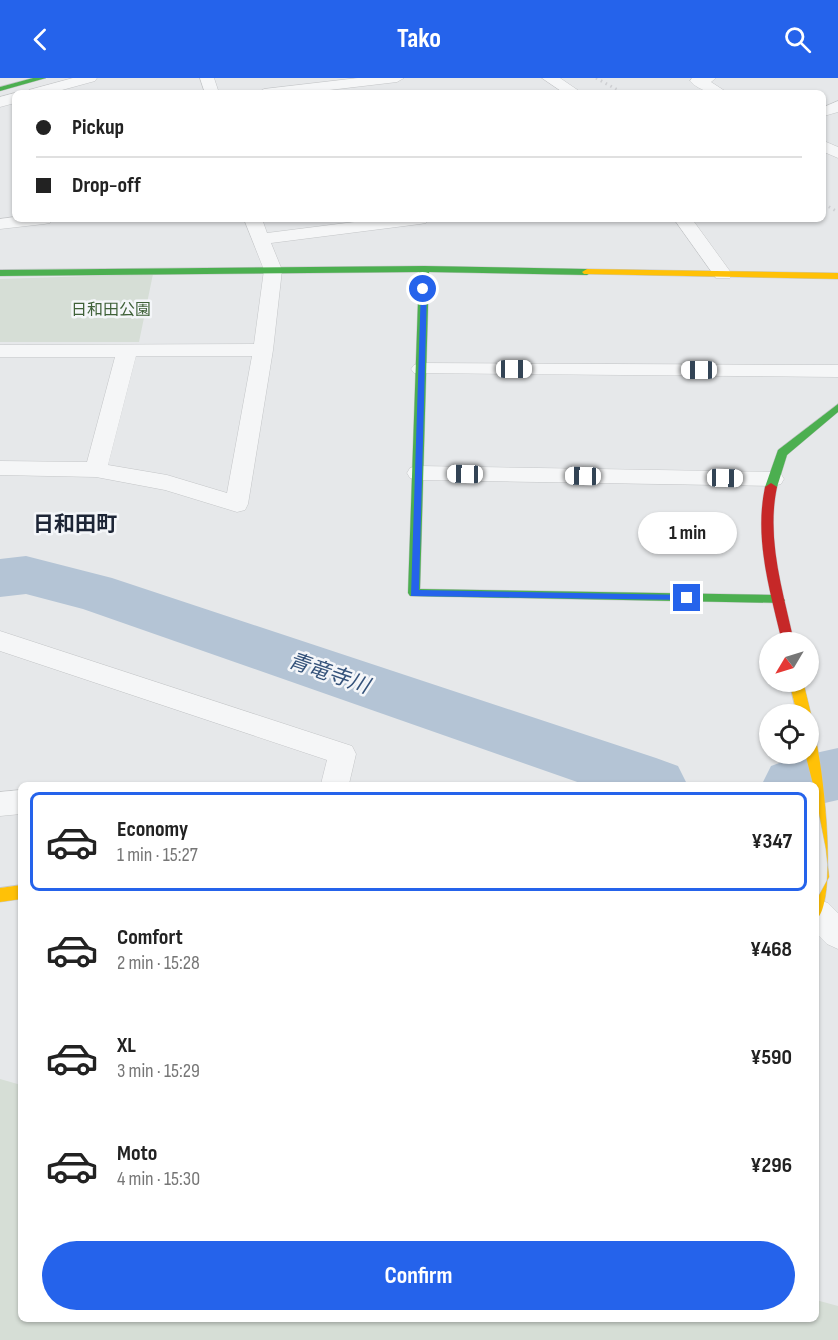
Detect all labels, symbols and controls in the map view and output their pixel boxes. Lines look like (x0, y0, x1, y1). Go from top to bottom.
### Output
icon: back (24, 23, 57, 56)
text: Tako (397, 23, 441, 55)
icon: search (781, 23, 814, 56)
text: Pickup (72, 114, 124, 141)
text: Drop-off (72, 172, 141, 199)
route start (409, 275, 436, 302)
park label: 日和田公園 (71, 301, 151, 320)
car (496, 360, 532, 378)
car (681, 361, 717, 379)
car (447, 465, 483, 483)
car (565, 467, 601, 485)
car (707, 469, 743, 487)
callout: 1 min (638, 511, 736, 553)
district label: 日和田町 (33, 512, 117, 537)
text: 1 min (669, 521, 706, 545)
route end (673, 584, 700, 611)
north arrow (759, 632, 819, 692)
map controls (759, 632, 819, 764)
water label: 青竜寺川 (285, 648, 375, 700)
button: locate (759, 704, 819, 764)
icon: car (45, 815, 99, 869)
text: Economy (117, 816, 188, 843)
text: ¥347 (751, 828, 792, 855)
text: 1 min · 15:27 (117, 843, 198, 867)
icon: car (45, 923, 99, 977)
text: Comfort (117, 924, 183, 951)
text: ¥468 (750, 936, 792, 963)
text: 2 min · 15:28 (117, 951, 200, 975)
icon: car (45, 1031, 99, 1085)
text: XL (117, 1032, 136, 1059)
text: ¥590 (750, 1044, 792, 1071)
text: 3 min · 15:29 (117, 1059, 200, 1083)
icon: car (45, 1139, 99, 1193)
text: Moto (117, 1140, 157, 1167)
text: ¥296 (750, 1152, 792, 1179)
text: 4 min · 15:30 (117, 1167, 200, 1191)
button: Confirm (42, 1241, 795, 1310)

